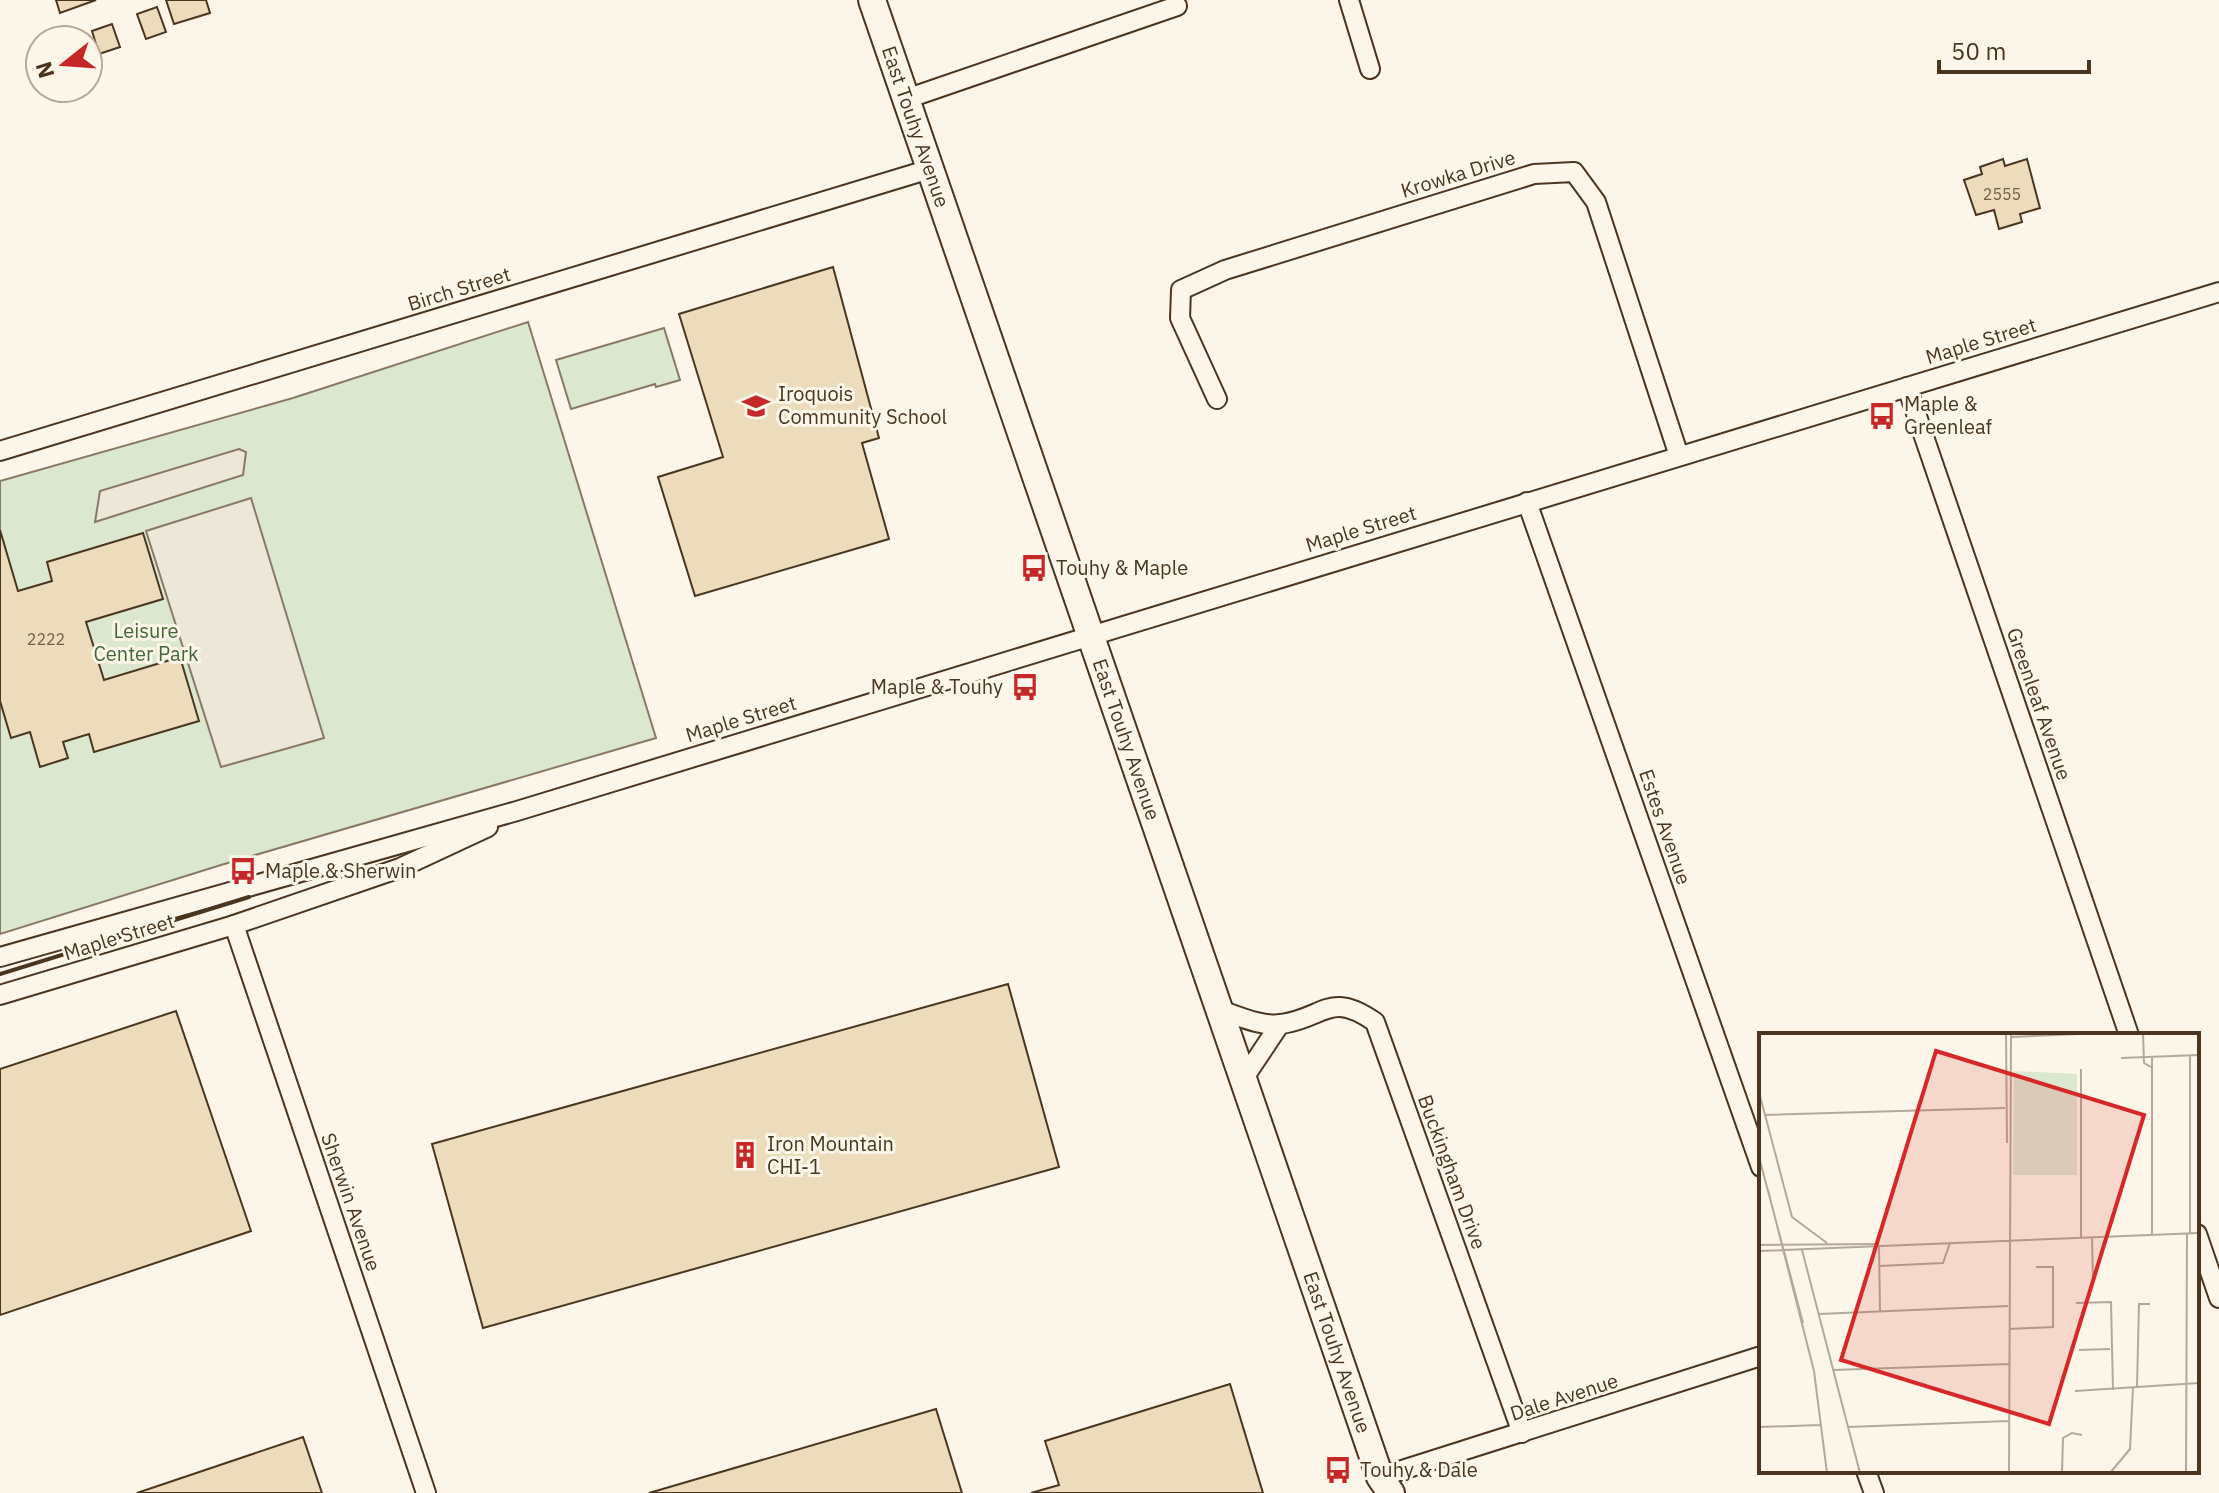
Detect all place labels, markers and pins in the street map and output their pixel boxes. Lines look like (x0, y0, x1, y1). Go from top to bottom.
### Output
place label: Iroquois Community School (778, 380, 947, 430)
place label: Maple & Greenleaf (1904, 390, 1993, 440)
school or university icon: Iroquois Community School (741, 391, 771, 421)
bus stop icon: Maple & Greenleaf (1867, 401, 1897, 431)
bus stop icon: Touhy & Maple (1019, 553, 1049, 583)
place label: Touhy & Maple (1056, 554, 1188, 581)
bus stop icon: Maple & Touhy (1010, 672, 1040, 702)
place label: Maple & Touhy (871, 673, 1003, 700)
bus stop icon: Maple & Sherwin (228, 856, 258, 886)
place label: Maple & Sherwin (265, 857, 416, 884)
place label: Iron Mountain CHI-1 (767, 1130, 894, 1180)
building icon: Iron Mountain CHI-1 (730, 1140, 760, 1170)
bus stop icon: Touhy & Dale (1323, 1455, 1353, 1485)
place label: Touhy & Dale (1360, 1456, 1478, 1483)

